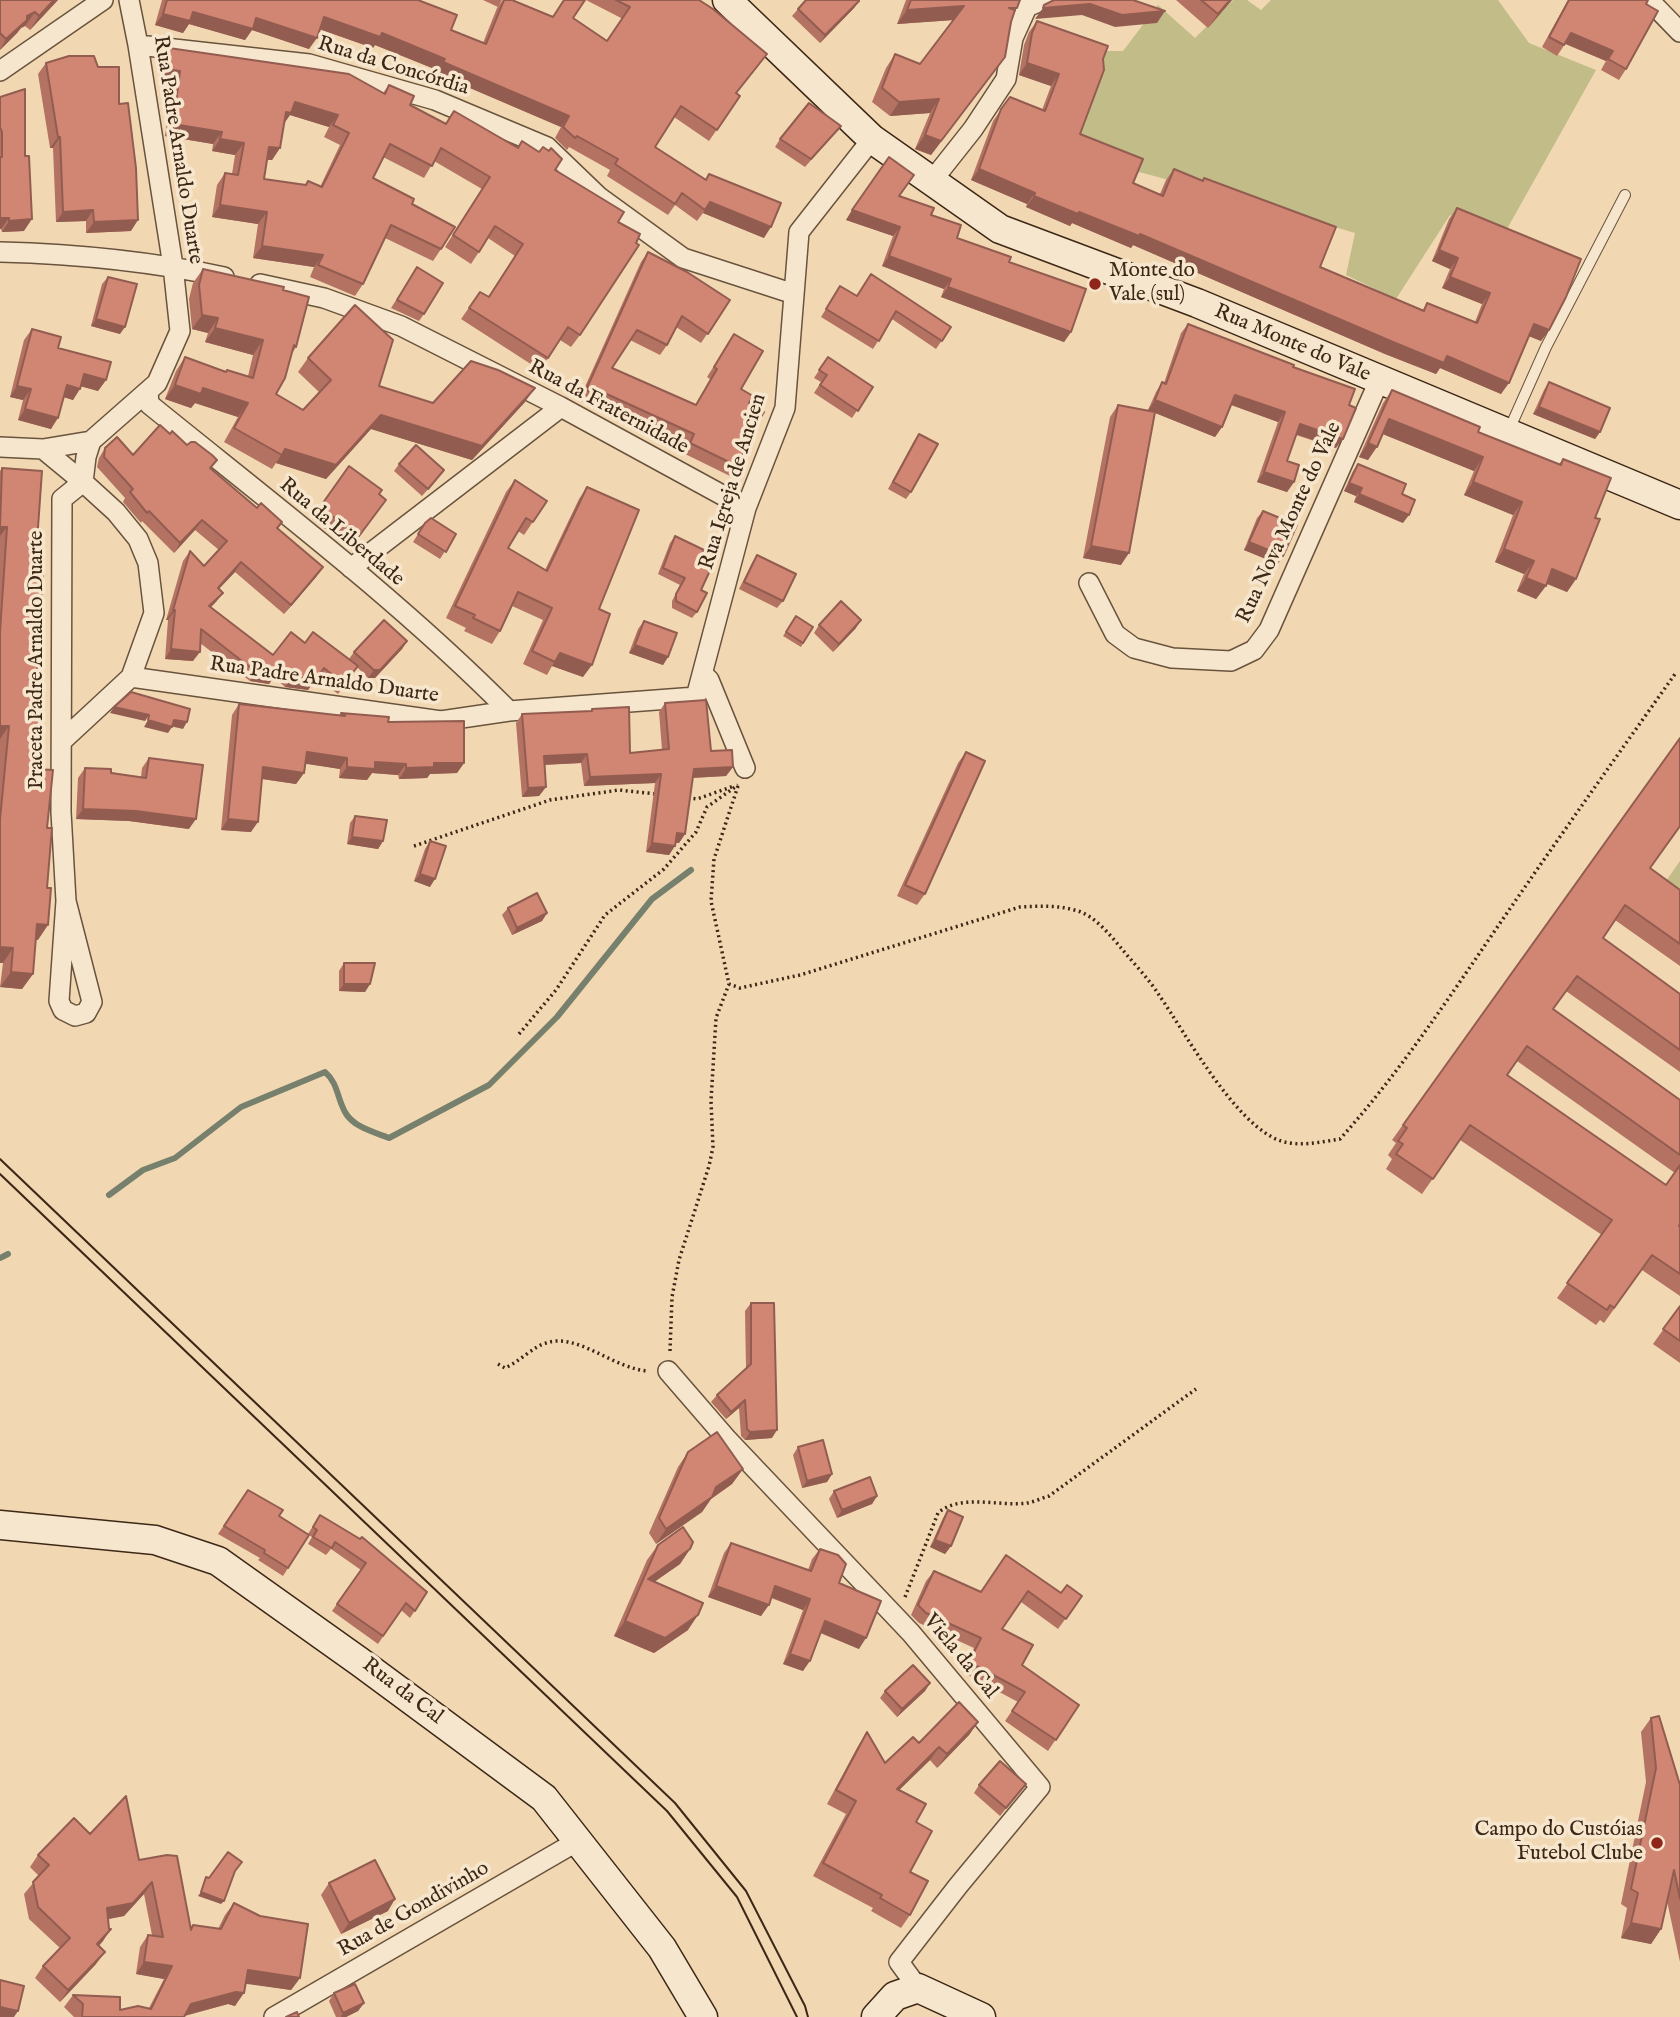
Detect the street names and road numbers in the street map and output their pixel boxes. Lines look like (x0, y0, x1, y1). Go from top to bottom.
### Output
street label: Rua da Concórdia (314, 32, 472, 102)
street label: Rua Padre Arnaldo Duarte (146, 34, 208, 266)
street label: Rua Monte do Vale (1210, 300, 1374, 388)
street label: Rua da Fraternidade (524, 355, 692, 461)
street label: Rua Igreja de Ancien (695, 391, 773, 573)
street label: Rua Nova Monte do Vale (1232, 418, 1348, 628)
street label: Rua da Liberdade (273, 473, 409, 593)
street label: Praceta Padre Arnaldo Duarte (25, 531, 51, 789)
street label: Rua Padre Arnaldo Duarte (208, 652, 440, 710)
street label: Viela da Cal (917, 1609, 1003, 1705)
street label: Rua da Cal (356, 1653, 448, 1731)
street label: Rua de Gondivinho (334, 1857, 494, 1963)

